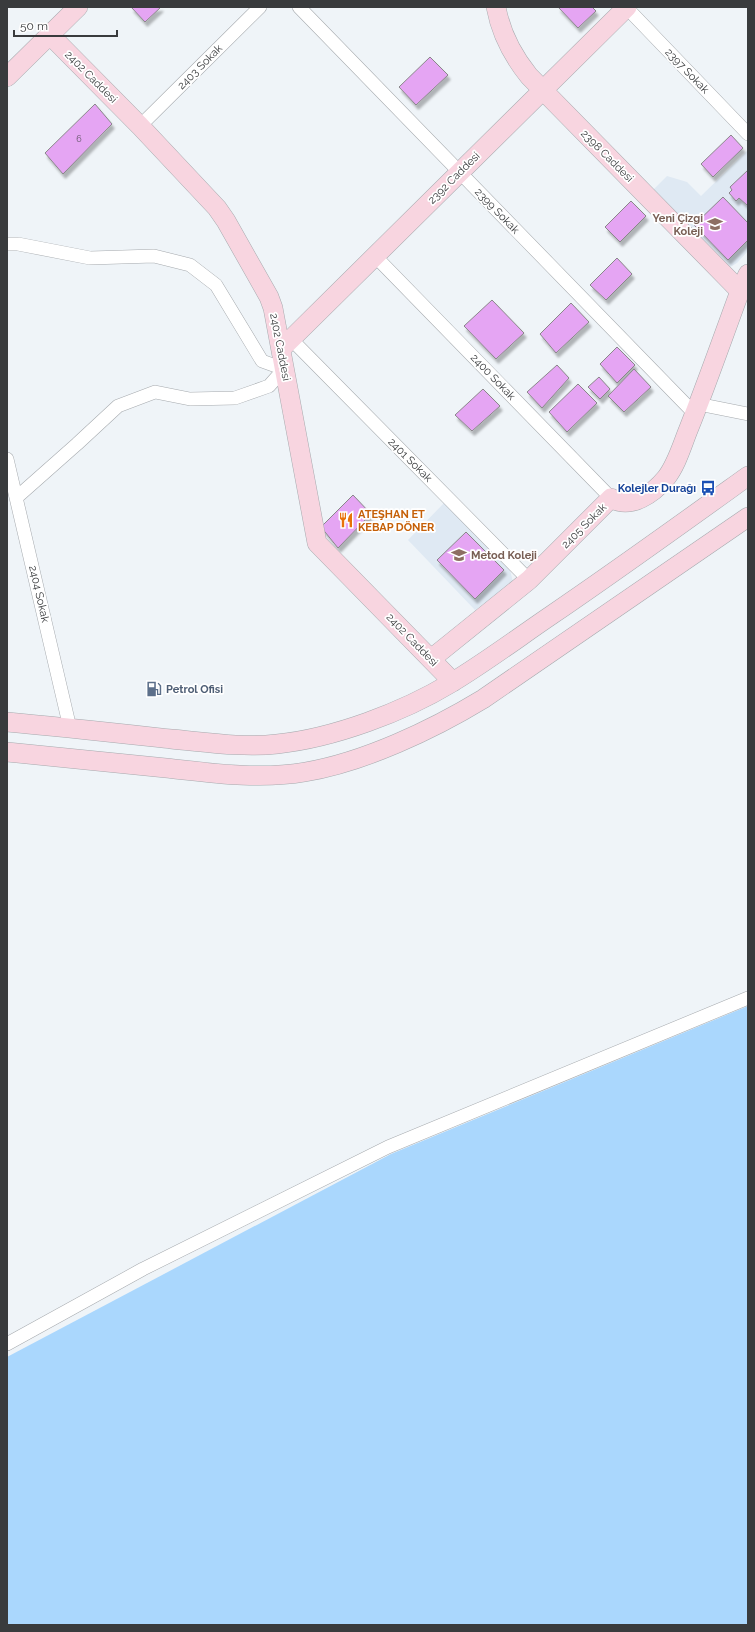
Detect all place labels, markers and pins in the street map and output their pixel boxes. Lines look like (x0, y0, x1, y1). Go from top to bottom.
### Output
place label: Yeni Çizgi Koleji (653, 212, 703, 238)
school or university icon: Yeni Çizgi Koleji (706, 215, 724, 233)
bus stop icon: Kolejler Durağı (699, 479, 717, 497)
place label: Kolejler Durağı (618, 482, 696, 495)
place label: ATEŞHAN ET KEBAP DÖNER (358, 508, 435, 534)
restaurant icon: ATEŞHAN ET KEBAP DÖNER (337, 511, 355, 529)
school or university icon: Metod Koleji (450, 546, 468, 564)
place label: Metod Koleji (471, 549, 537, 562)
fuel station icon: Petrol Ofisi (145, 680, 163, 698)
place label: Petrol Ofisi (166, 683, 223, 696)

